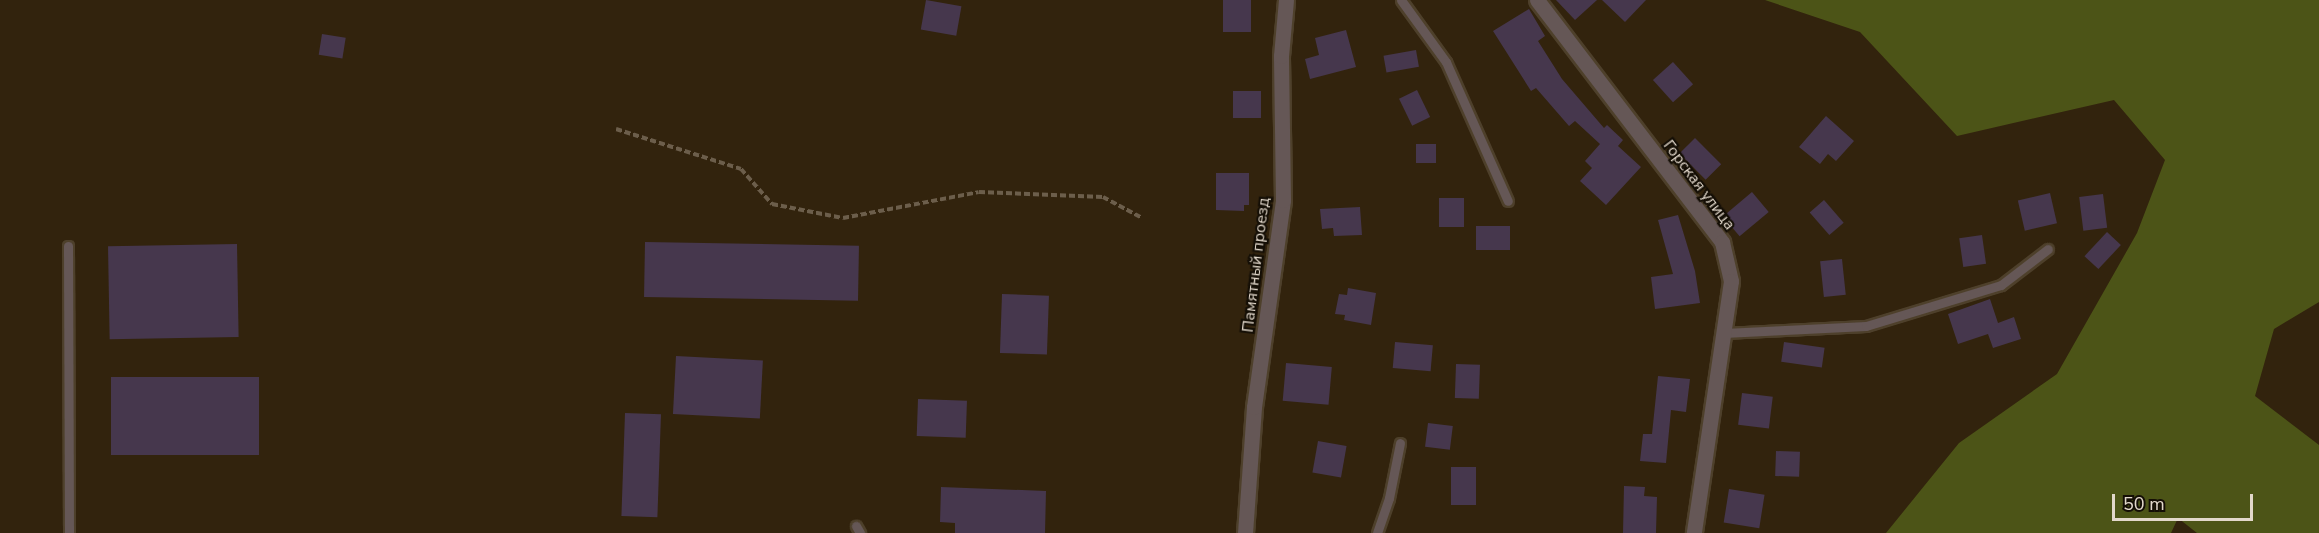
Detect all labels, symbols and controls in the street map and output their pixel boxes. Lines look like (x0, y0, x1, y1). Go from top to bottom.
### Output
street label: Горская улица (1659, 136, 1739, 234)
street label: Памятный проезд (1238, 197, 1274, 333)
scale bar (2115, 482, 2256, 520)
text: 50 m (2123, 492, 2165, 516)

